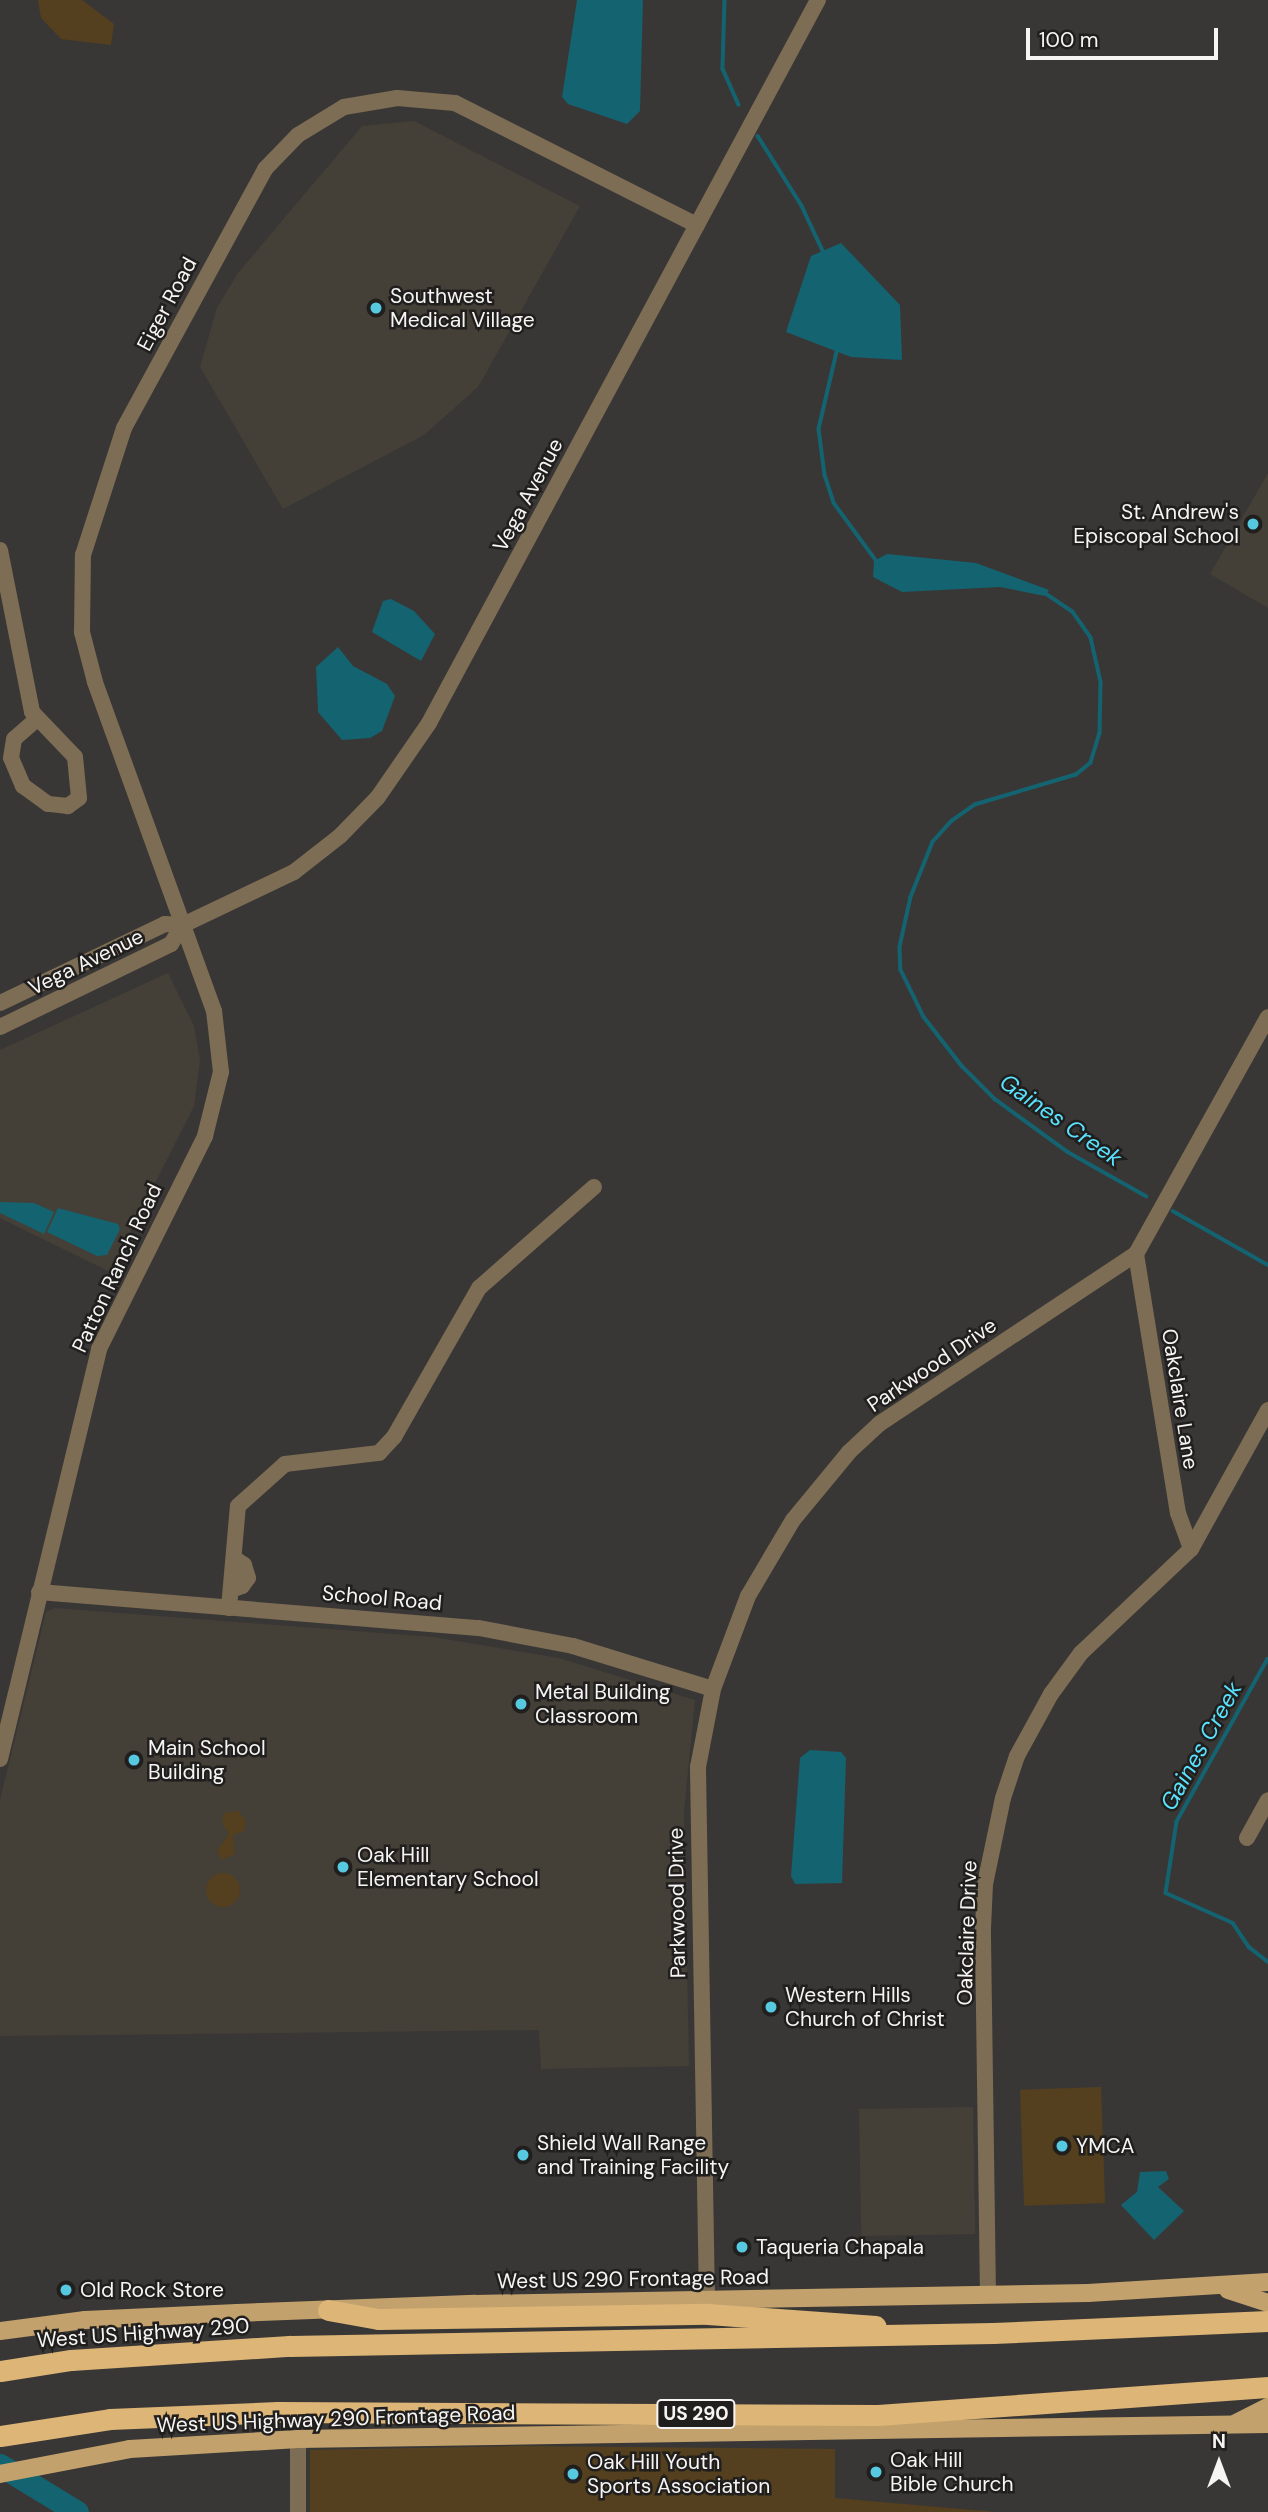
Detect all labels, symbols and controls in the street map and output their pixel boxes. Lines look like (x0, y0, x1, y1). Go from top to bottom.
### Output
scale bar (1030, 14, 1222, 58)
text: 100 m (1039, 26, 1099, 54)
street label: Eiger Road (132, 253, 202, 355)
place label: Southwest Medical Village (390, 283, 535, 333)
marker: Southwest Medical Village (368, 300, 384, 316)
street label: Vega Avenue (488, 434, 568, 556)
place label: St. Andrew's Episcopal School (1073, 499, 1239, 549)
marker: St. Andrew's Episcopal School (1245, 516, 1261, 532)
street label: Vega Avenue (24, 923, 148, 1001)
water label: Gaines Creek (995, 1068, 1127, 1172)
street label: Patton Ranch Road (67, 1180, 167, 1356)
street label: Parkwood Drive (863, 1312, 1001, 1418)
street label: Oakclaire Lane (1156, 1327, 1204, 1471)
street label: School Road (321, 1580, 443, 1616)
water label: Gaines Creek (1154, 1677, 1248, 1815)
place label: Metal Building Classroom (535, 1679, 671, 1729)
marker: Metal Building Classroom (513, 1696, 529, 1712)
place label: Main School Building (148, 1735, 266, 1785)
marker: Main School Building (126, 1752, 142, 1768)
street label: Parkwood Drive (663, 1828, 691, 1978)
place label: Oak Hill Elementary School (357, 1842, 539, 1892)
marker: Oak Hill Elementary School (335, 1859, 351, 1875)
street label: Oakclaire Drive (952, 1860, 982, 2006)
place label: Western Hills Church of Christ (785, 1982, 945, 2032)
marker: Western Hills Church of Christ (763, 1999, 779, 2015)
place label: Shield Wall Range and Training Facility (537, 2130, 729, 2180)
place label: YMCA (1076, 2133, 1134, 2159)
marker: YMCA (1054, 2138, 1070, 2154)
marker: Shield Wall Range and Training Facility (515, 2147, 531, 2163)
place label: Taqueria Chapala (756, 2234, 924, 2260)
marker: Taqueria Chapala (734, 2239, 750, 2255)
street label: West US 290 Frontage Road (497, 2264, 769, 2294)
place label: Old Rock Store (80, 2277, 224, 2303)
marker: Old Rock Store (58, 2282, 74, 2298)
street label: West US Highway 290 (36, 2313, 250, 2353)
road number: US 290 (656, 2398, 736, 2430)
street label: West US Highway 290 Frontage Road (156, 2400, 516, 2438)
north arrow (1184, 2428, 1254, 2498)
text: N (1212, 2429, 1226, 2454)
place label: Oak Hill Bible Church (890, 2447, 1014, 2497)
place label: Oak Hill Youth Sports Association (587, 2449, 770, 2499)
marker: Oak Hill Bible Church (868, 2464, 884, 2480)
marker: Oak Hill Youth Sports Association (565, 2466, 581, 2482)

